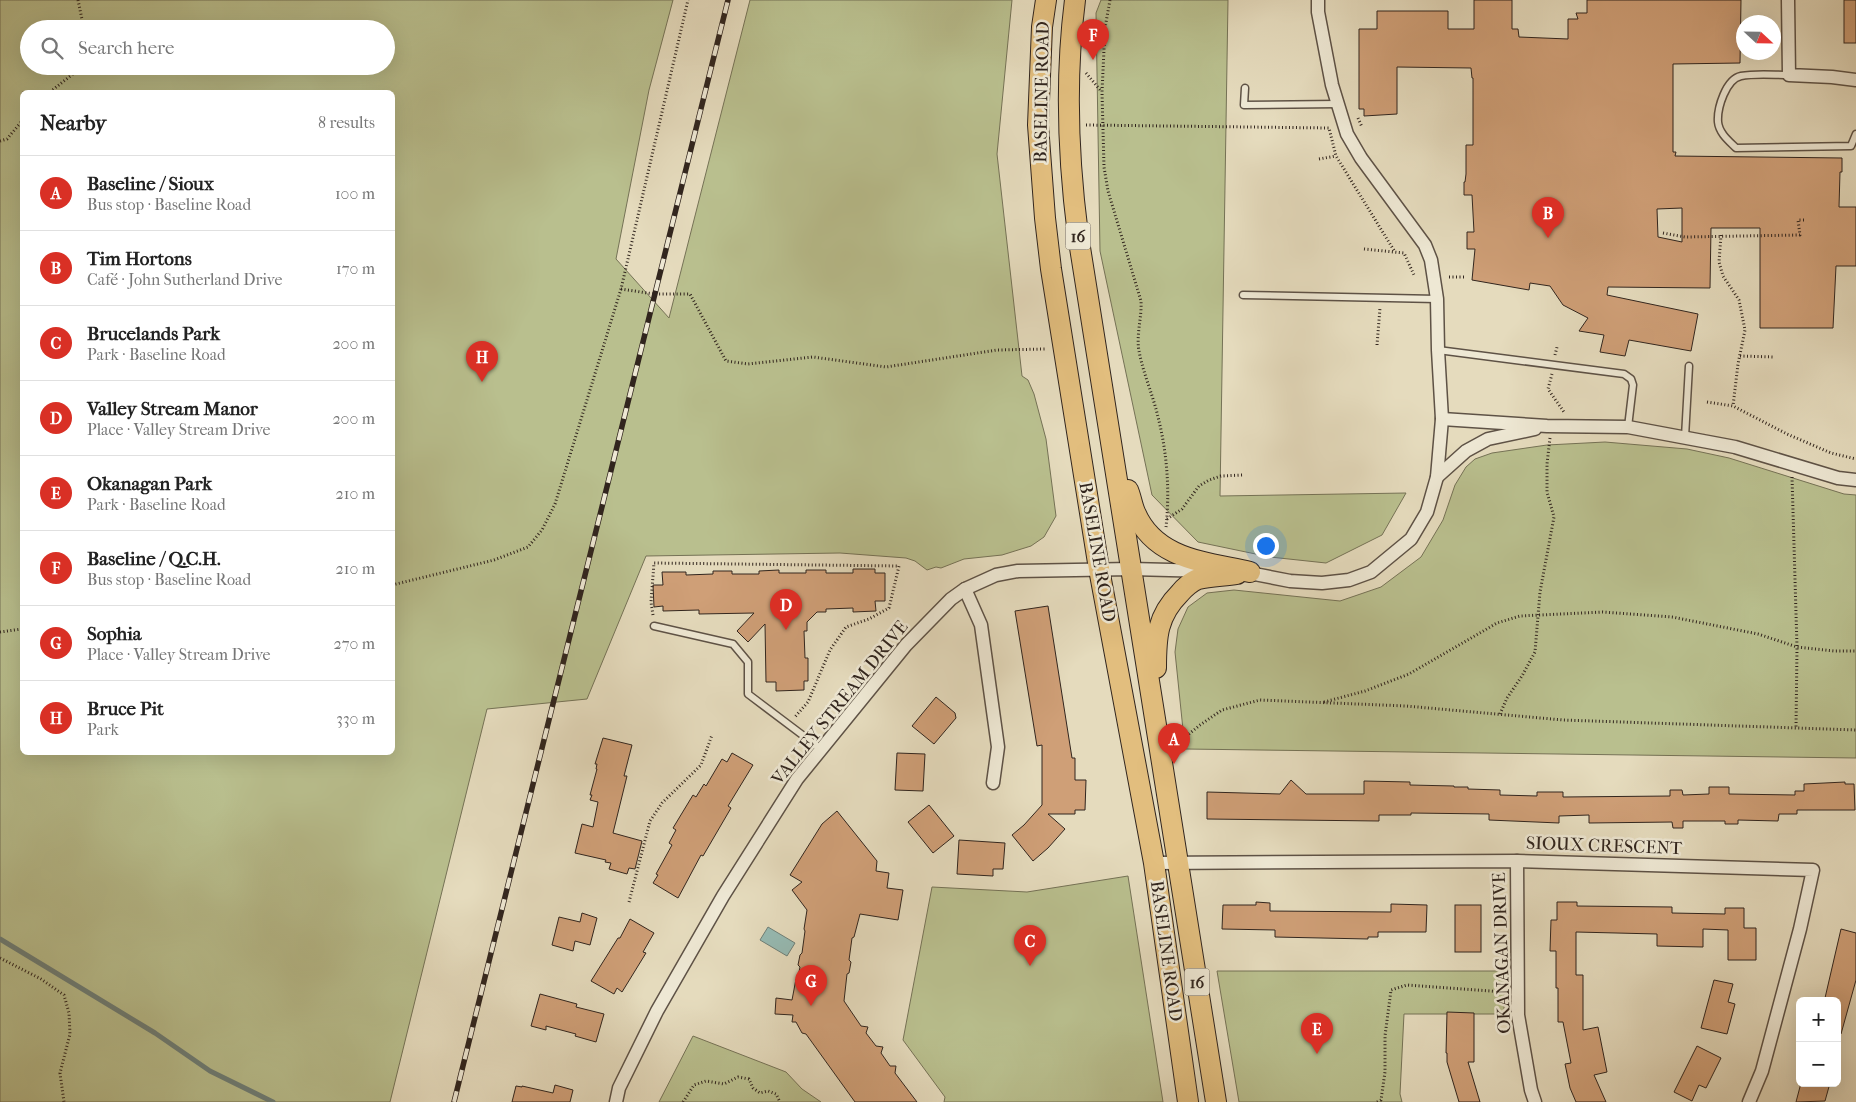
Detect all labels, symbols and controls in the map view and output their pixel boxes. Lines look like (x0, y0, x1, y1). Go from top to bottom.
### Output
north arrow (1736, 15, 1781, 60)
pin: F (1077, 19, 1109, 60)
search box (20, 20, 395, 75)
street label: BASELINE ROAD (1030, 21, 1054, 163)
icon: search (38, 34, 66, 62)
text: Search here (78, 37, 174, 59)
text: Nearby (40, 111, 106, 135)
text: 8 results (318, 113, 375, 132)
text: Baseline / Sioux (87, 173, 214, 195)
text: A (51, 184, 61, 203)
text: 100 m (335, 184, 375, 203)
text: Bus stop · Baseline Road (87, 195, 251, 214)
pin: B (1532, 197, 1564, 238)
road number: 16 (1066, 222, 1090, 250)
text: Tim Hortons (87, 248, 192, 270)
text: B (51, 259, 61, 278)
text: 170 m (336, 259, 375, 278)
text: Café · John Sutherland Drive (87, 270, 282, 289)
text: Brucelands Park (87, 323, 220, 345)
text: C (51, 334, 61, 353)
text: 200 m (332, 334, 375, 353)
pin: H (466, 341, 498, 382)
text: Park · Baseline Road (87, 345, 226, 364)
text: Valley Stream Manor (87, 398, 258, 420)
text: D (50, 409, 62, 428)
text: 200 m (332, 409, 375, 428)
text: Place · Valley Stream Drive (87, 420, 271, 439)
text: Okanagan Park (87, 473, 212, 495)
street label: BASELINE ROAD (1074, 480, 1120, 624)
text: E (51, 484, 61, 503)
text: 210 m (336, 484, 375, 503)
text: Park · Baseline Road (87, 495, 226, 514)
your location (1253, 533, 1279, 559)
text: Baseline / Q.C.H. (87, 548, 221, 570)
text: F (52, 559, 60, 578)
text: 210 m (336, 559, 375, 578)
text: Bus stop · Baseline Road (87, 570, 251, 589)
pin: D (770, 589, 802, 630)
street label: VALLEY STREAM DRIVE (767, 617, 913, 790)
text: Sophia (87, 623, 142, 645)
text: G (50, 634, 62, 653)
text: 270 m (334, 634, 375, 653)
text: Place · Valley Stream Drive (87, 645, 271, 664)
text: Bruce Pit (87, 698, 164, 720)
text: H (50, 709, 62, 728)
text: 330 m (336, 709, 375, 728)
text: Park (87, 720, 119, 739)
pin: A (1158, 723, 1190, 764)
street label: SIOUX CRESCENT (1525, 833, 1683, 859)
street label: OKANAGAN DRIVE (1489, 872, 1515, 1034)
street label: BASELINE ROAD (1146, 879, 1186, 1023)
pin: C (1014, 925, 1046, 966)
pin: G (795, 965, 827, 1006)
road number: 16 (1184, 969, 1210, 996)
map controls (1796, 997, 1841, 1087)
button: + (1796, 997, 1841, 1042)
pin: E (1301, 1013, 1333, 1054)
button: − (1796, 1042, 1841, 1087)

